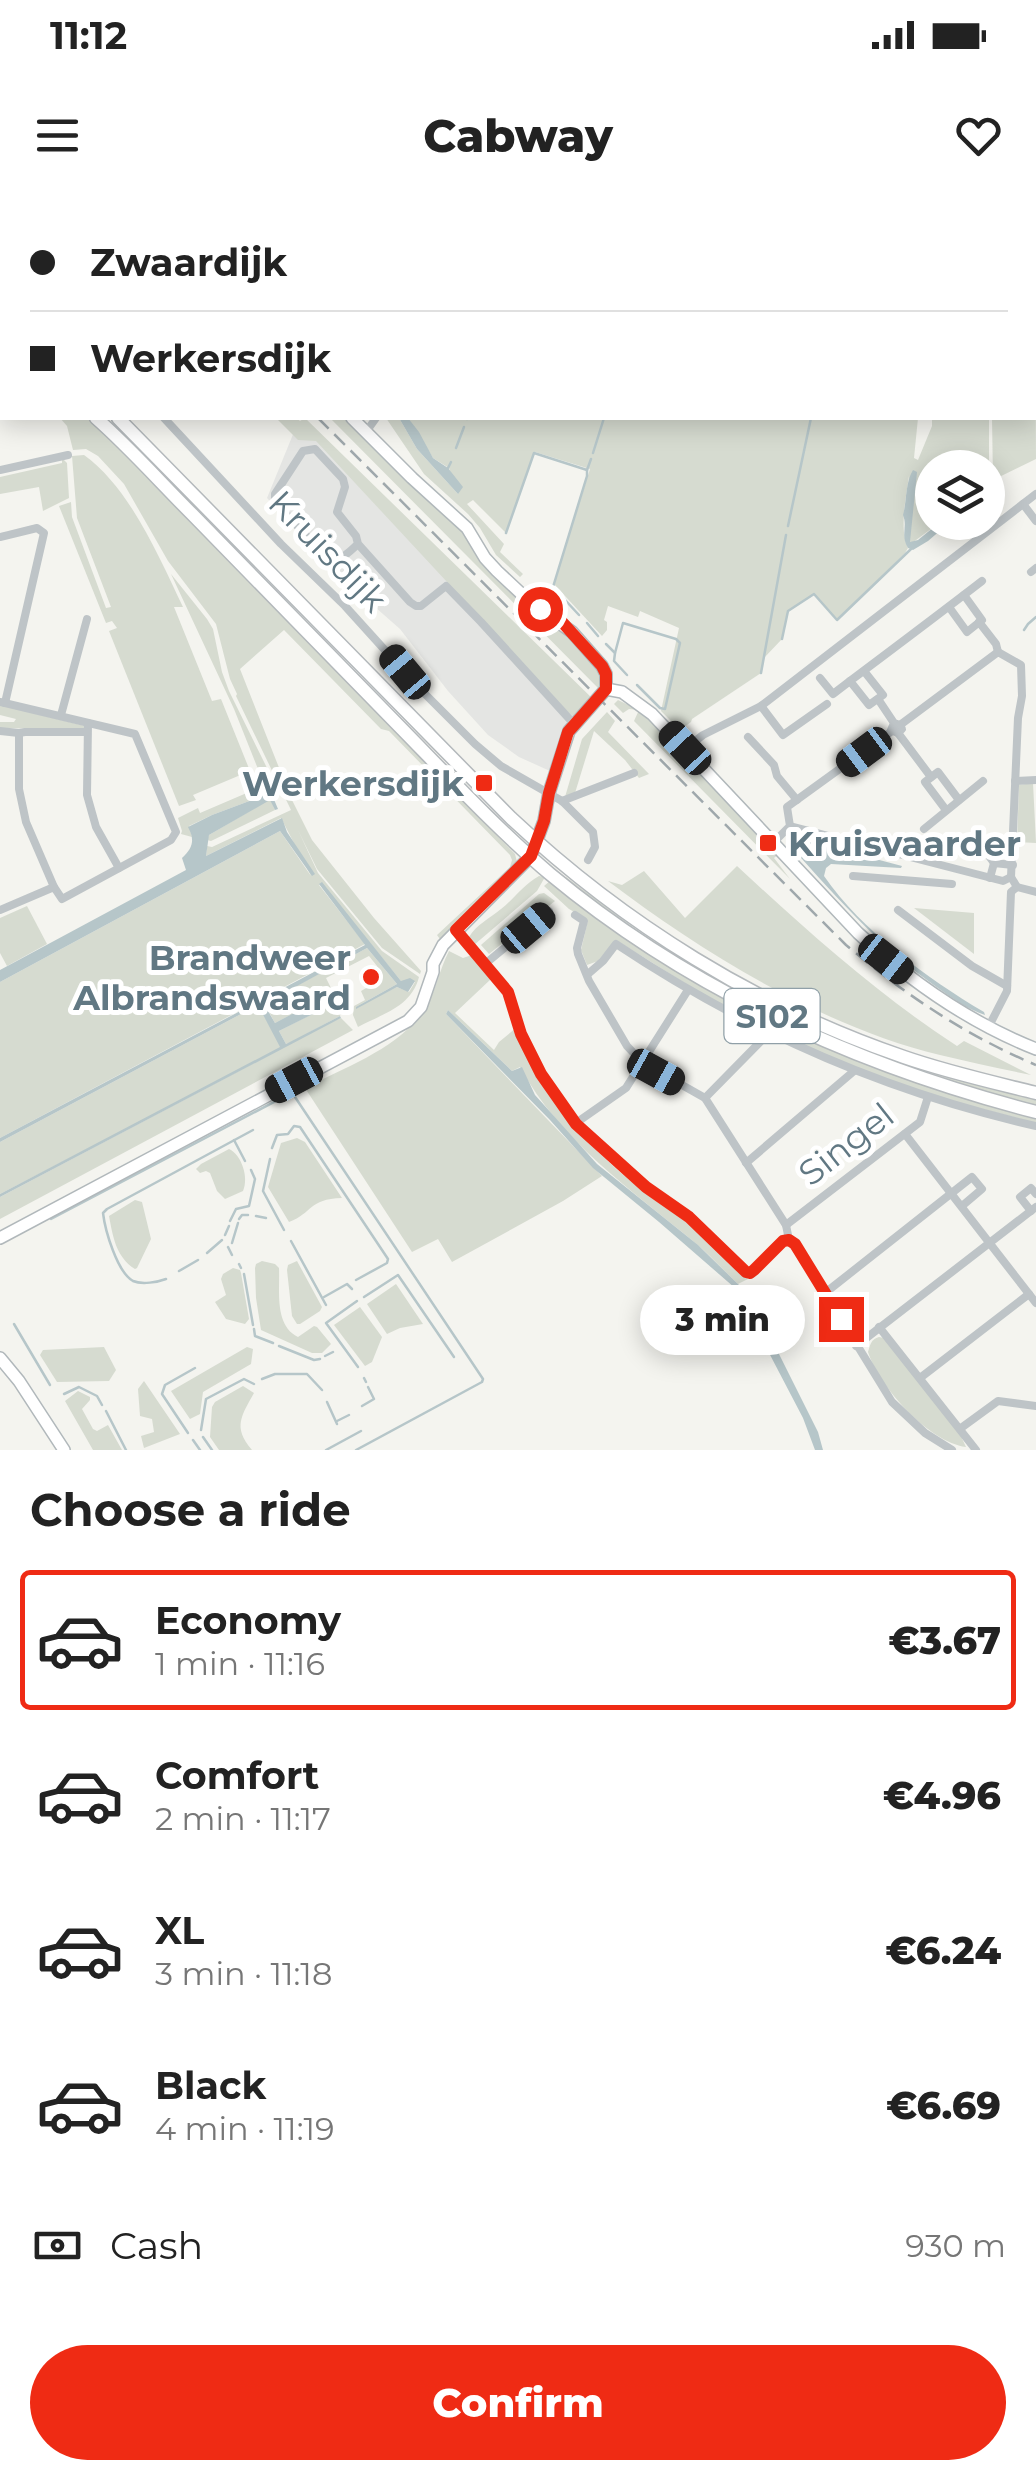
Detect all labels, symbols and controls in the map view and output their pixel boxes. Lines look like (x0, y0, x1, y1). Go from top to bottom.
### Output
text: 11:12 (50, 12, 127, 59)
icon: menu (30, 108, 85, 163)
text: Cabway (423, 108, 613, 163)
icon: heart (951, 108, 1006, 163)
text: Zwaardijk (90, 239, 287, 286)
text: Werkersdijk (90, 335, 331, 382)
map controls (915, 450, 1005, 540)
button: layers (915, 450, 1005, 540)
street label: Kruisdijk (260, 481, 396, 621)
route start (518, 587, 563, 632)
car (374, 639, 436, 705)
car (654, 716, 716, 780)
car (831, 722, 897, 782)
place label: Werkersdijk (242, 762, 465, 805)
marker: Werkersdijk (473, 772, 495, 794)
place label: Kruisvaarder (788, 822, 1021, 865)
marker: Kruisvaarder (757, 832, 779, 854)
car (495, 897, 561, 959)
car (853, 929, 919, 989)
place label: Brandweer Albrandswaard (72, 936, 351, 1019)
marker: Brandweer Albrandswaard (360, 966, 382, 988)
road number: S102 (724, 989, 820, 1043)
car (622, 1044, 690, 1100)
car (260, 1053, 328, 1107)
street label: Singel (790, 1093, 902, 1195)
callout: 3 min (641, 1284, 806, 1354)
route end (819, 1297, 864, 1342)
text: 3 min (675, 1300, 770, 1339)
text: Choose a ride (30, 1482, 351, 1537)
icon: car (35, 1595, 125, 1685)
text: Economy (155, 1597, 341, 1644)
text: €3.67 (888, 1617, 1001, 1664)
text: 1 min · 11:16 (155, 1644, 325, 1683)
icon: car (35, 1750, 125, 1840)
text: Comfort (155, 1752, 319, 1799)
text: €4.96 (883, 1772, 1001, 1819)
text: 2 min · 11:17 (155, 1799, 331, 1838)
icon: car (35, 1905, 125, 1995)
text: XL (155, 1907, 204, 1954)
text: €6.24 (885, 1927, 1001, 1974)
text: 3 min · 11:18 (155, 1954, 332, 1993)
icon: car (35, 2060, 125, 2150)
text: Black (155, 2062, 266, 2109)
text: €6.69 (886, 2082, 1001, 2129)
text: 4 min · 11:19 (155, 2109, 335, 2148)
icon: cash (30, 2218, 85, 2273)
text: Cash (110, 2222, 203, 2269)
text: 930 m (905, 2226, 1006, 2265)
button: Confirm (30, 2345, 1006, 2460)

